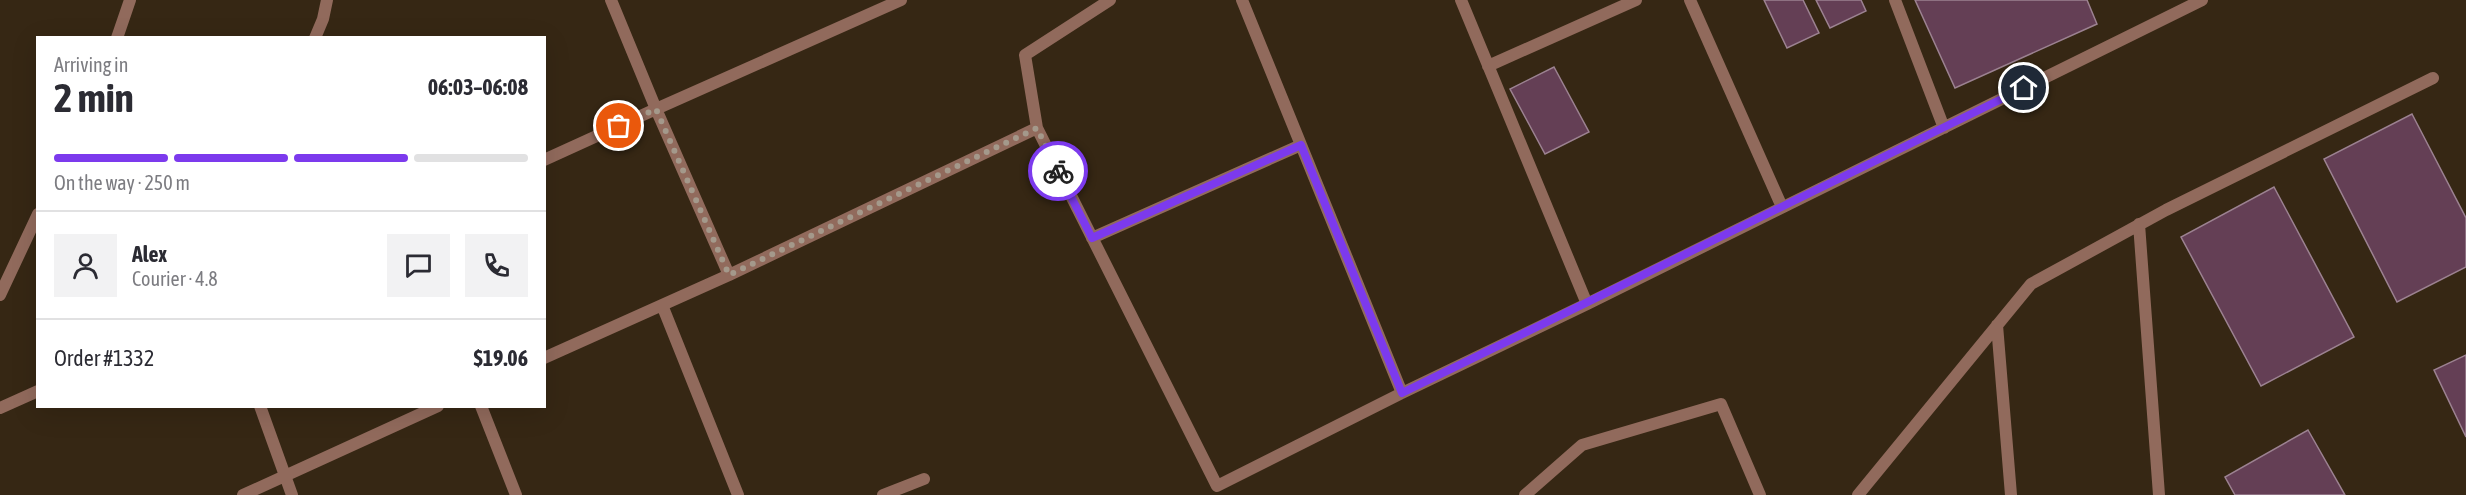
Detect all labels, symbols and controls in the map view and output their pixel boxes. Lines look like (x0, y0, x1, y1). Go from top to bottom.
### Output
text: Arriving in (54, 53, 128, 76)
pin (1998, 62, 2049, 113)
icon: home (2007, 71, 2040, 104)
text: 06:03–06:08 (428, 74, 528, 100)
text: 2 min (54, 76, 134, 120)
pin (593, 100, 644, 151)
icon: bag (602, 109, 635, 142)
courier (1028, 141, 1088, 201)
icon: bike (1042, 155, 1075, 188)
text: On the way · 250 m (54, 171, 190, 194)
button: person (54, 234, 117, 297)
button: chat (387, 234, 450, 297)
button: phone (465, 234, 528, 297)
text: Alex (132, 241, 167, 267)
text: Courier · 4.8 (132, 267, 218, 290)
text: Order #1332 (54, 345, 154, 371)
text: $19.06 (473, 345, 528, 371)

